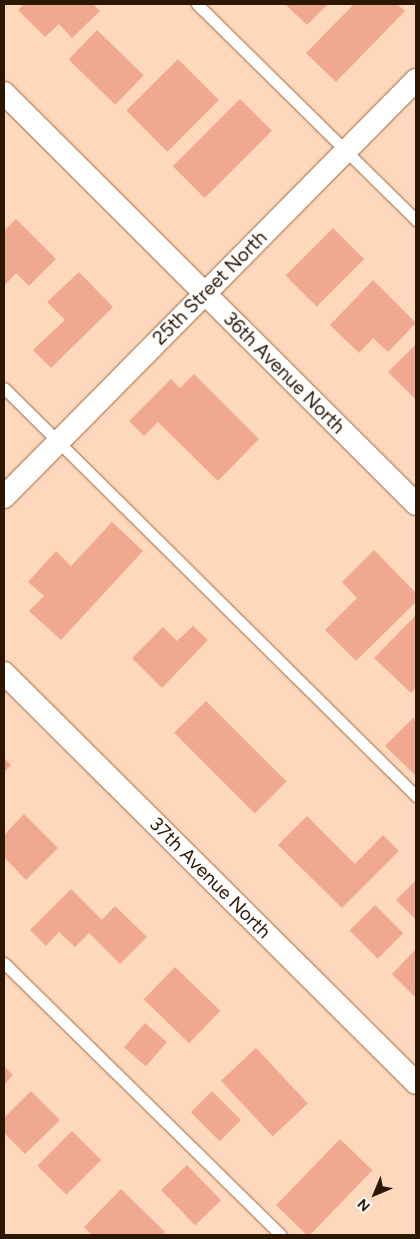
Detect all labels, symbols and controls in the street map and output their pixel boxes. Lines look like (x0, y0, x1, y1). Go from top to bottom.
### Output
street label: 25th Street North (148, 226, 272, 350)
street label: 36th Avenue North (219, 308, 349, 438)
street label: 37th Avenue North (145, 813, 275, 943)
north arrow (350, 1169, 400, 1219)
text: N (354, 1195, 374, 1215)

